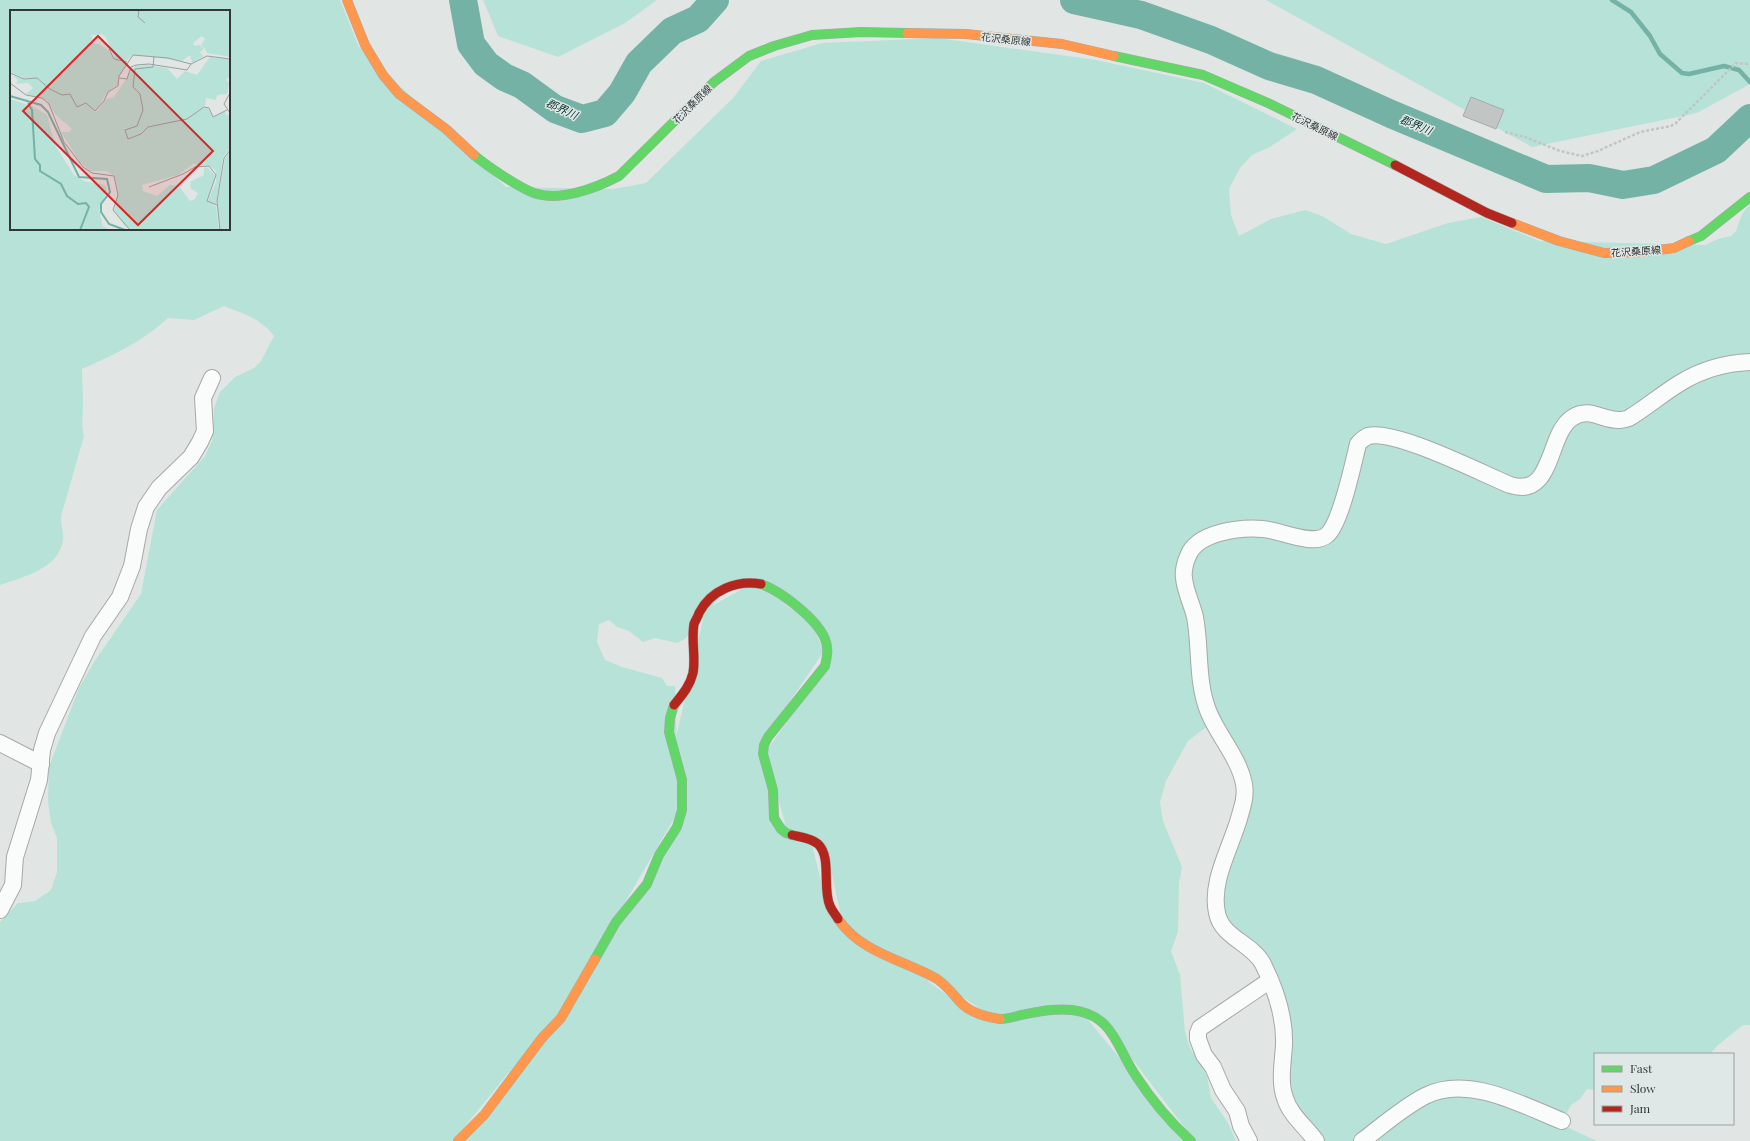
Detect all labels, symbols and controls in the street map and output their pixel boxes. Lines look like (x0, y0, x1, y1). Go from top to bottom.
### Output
inset map (10, 10, 230, 230)
street label: 花沢桑原線 (980, 29, 1032, 49)
street label: 花沢桑原線 (669, 81, 715, 127)
water label: 郡界川 (544, 95, 581, 123)
street label: 花沢桑原線 (1289, 109, 1341, 143)
water label: 郡界川 (1398, 111, 1435, 138)
street label: 花沢桑原線 (1611, 242, 1661, 260)
legend (1594, 1053, 1734, 1125)
text: Fast (1630, 1060, 1653, 1076)
text: Slow (1630, 1080, 1656, 1096)
text: Jam (1629, 1100, 1651, 1116)

